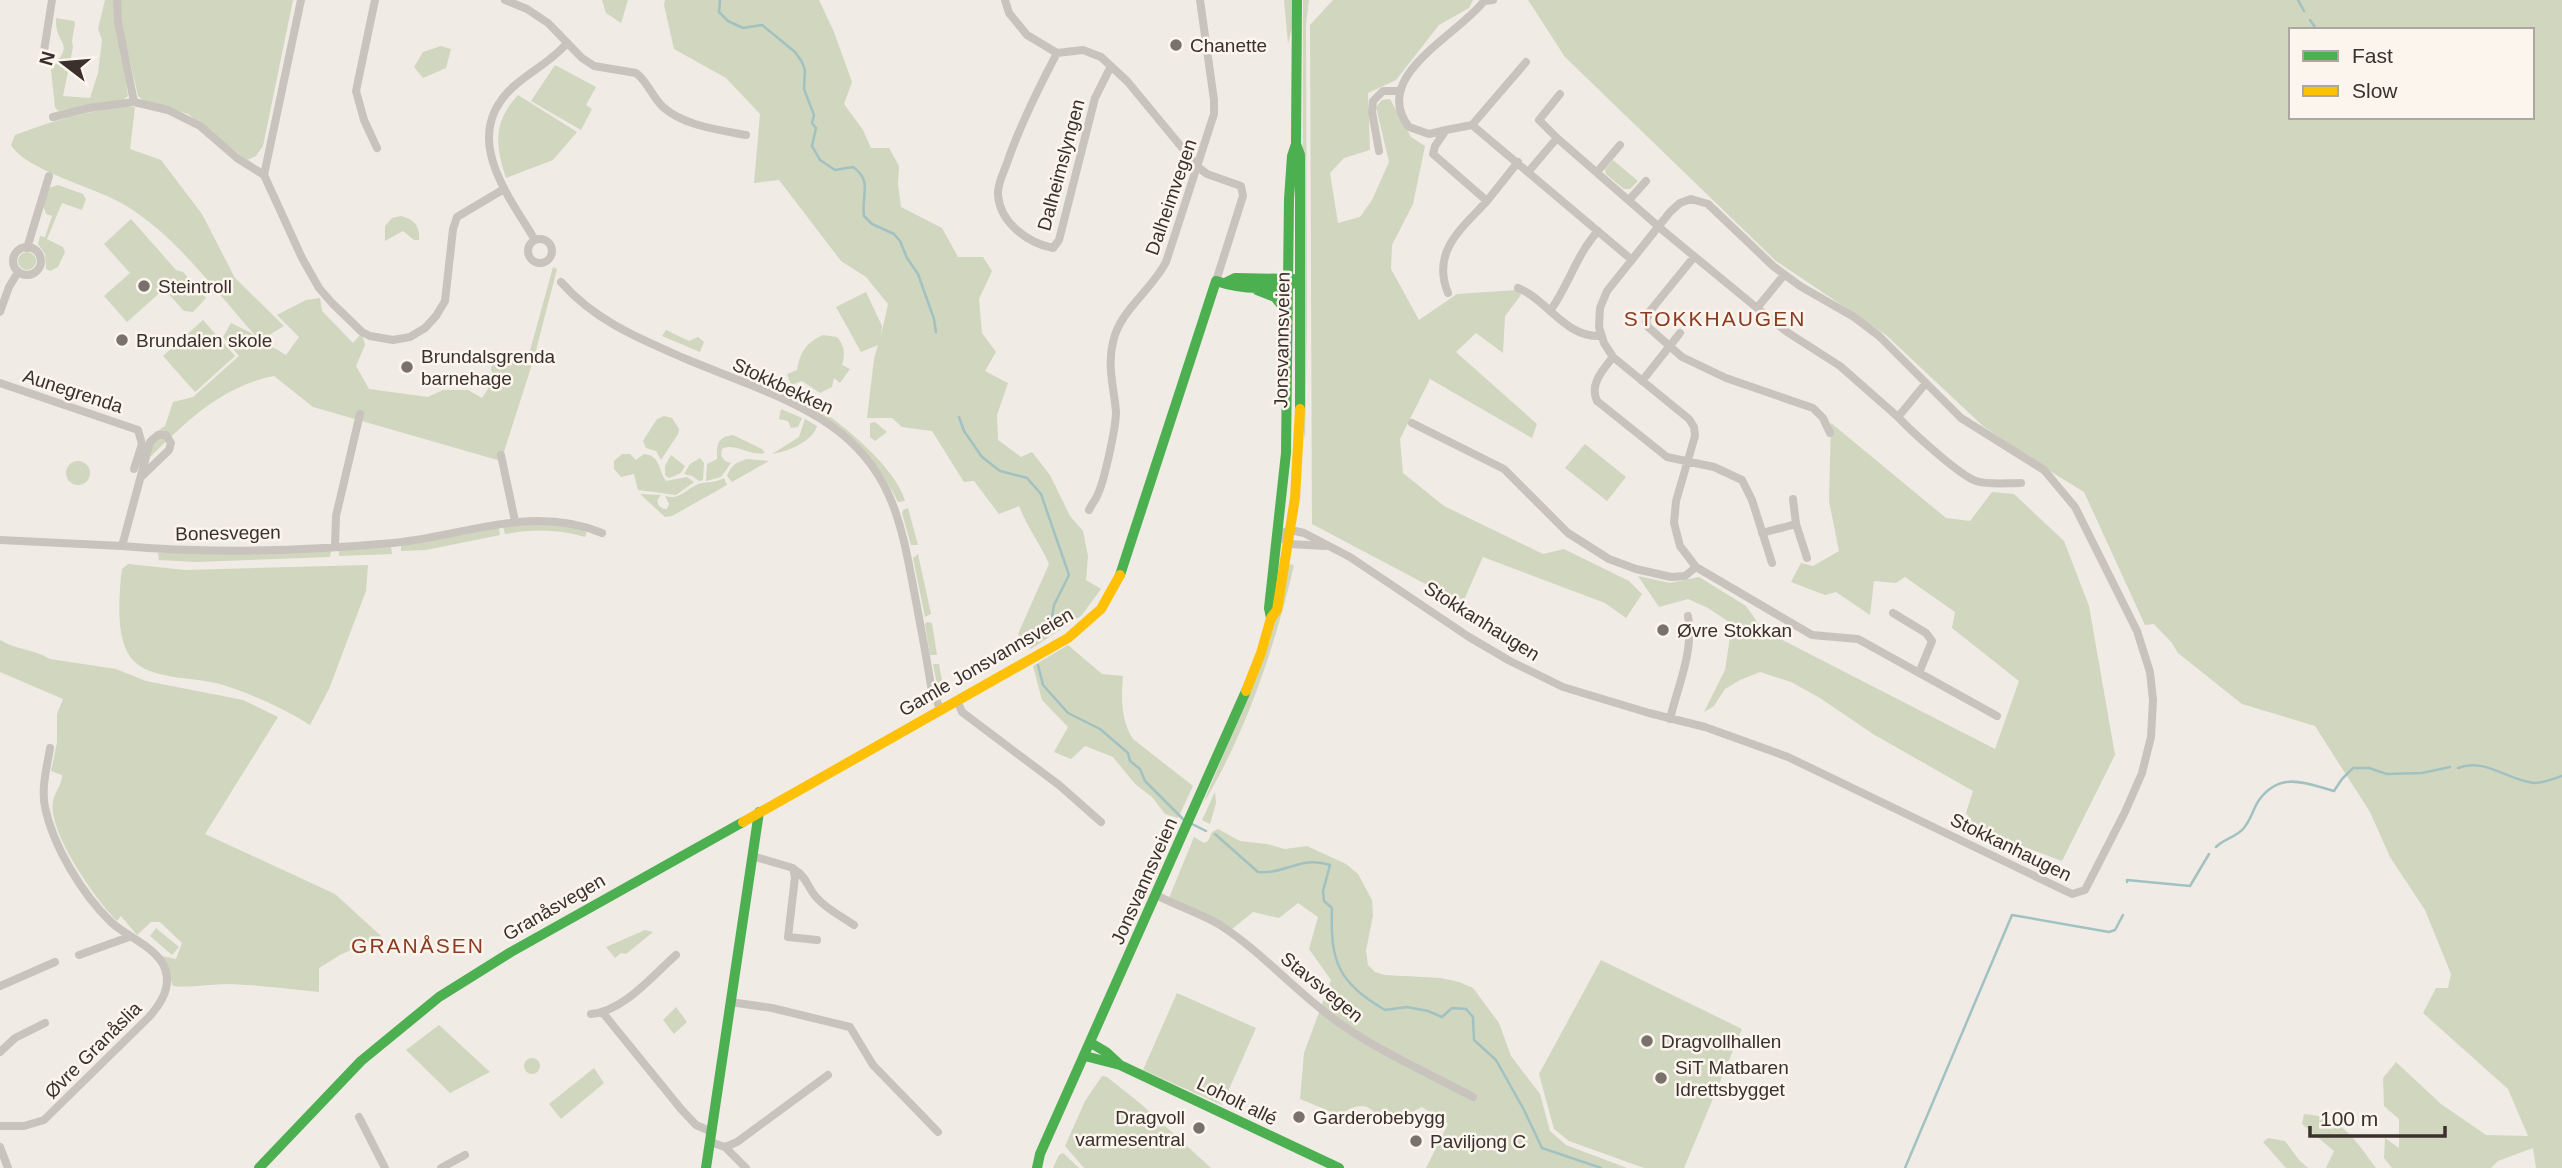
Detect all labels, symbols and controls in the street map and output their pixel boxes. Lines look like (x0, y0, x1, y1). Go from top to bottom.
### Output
north arrow (28, 28, 98, 98)
legend (2289, 28, 2534, 119)
place label: Chanette (1190, 35, 1267, 56)
marker: Chanette (1168, 37, 1184, 53)
text: Fast (2352, 44, 2393, 67)
text: N (35, 49, 59, 68)
text: Slow (2352, 79, 2398, 102)
street label: Dalheimslyngen (1033, 97, 1089, 233)
street label: Dalheimvegen (1141, 136, 1201, 258)
street label: Jonsvannsveien (1270, 272, 1294, 408)
place label: Steintroll (158, 276, 232, 297)
marker: Steintroll (136, 278, 152, 294)
district label: STOKKHAUGEN (1624, 307, 1806, 330)
place label: Brundalen skole (136, 330, 272, 351)
marker: Brundalen skole (114, 332, 130, 348)
place label: Brundalsgrenda barnehage (421, 346, 556, 389)
street label: Stokkbekken (729, 353, 837, 419)
marker: Brundalsgrenda barnehage (399, 359, 415, 375)
street label: Aunegrenda (21, 365, 126, 417)
street label: Bonesvegen (175, 522, 281, 544)
street label: Stokkanhaugen (1420, 577, 1544, 665)
street label: Gamle Jonsvannsveien (895, 604, 1077, 720)
place label: Øvre Stokkan (1677, 620, 1792, 641)
marker: Øvre Stokkan (1655, 622, 1671, 638)
street label: Stokkanhaugen (1947, 809, 2075, 885)
street label: Jonsvannsveien (1107, 814, 1181, 948)
street label: Granåsvegen (499, 869, 609, 945)
district label: GRANÅSEN (351, 934, 485, 957)
street label: Stavsvegen (1277, 948, 1367, 1026)
street label: Øvre Granåslia (40, 997, 146, 1103)
place label: Dragvollhallen (1661, 1031, 1781, 1052)
marker: Dragvollhallen (1639, 1033, 1655, 1049)
place label: SiT Matbaren Idrettsbygget (1675, 1057, 1789, 1100)
marker: SiT Matbaren Idrettsbygget (1653, 1070, 1669, 1086)
street label: Loholt allé (1193, 1073, 1281, 1129)
scale bar (2310, 1094, 2445, 1138)
place label: Dragvoll varmesentral (1075, 1107, 1185, 1150)
place label: Garderobebygg (1313, 1107, 1445, 1128)
text: 100 m (2320, 1107, 2378, 1130)
marker: Garderobebygg (1291, 1109, 1307, 1125)
marker: Dragvoll varmesentral (1191, 1120, 1207, 1136)
place label: Paviljong C (1430, 1131, 1526, 1152)
marker: Paviljong C (1408, 1133, 1424, 1149)

